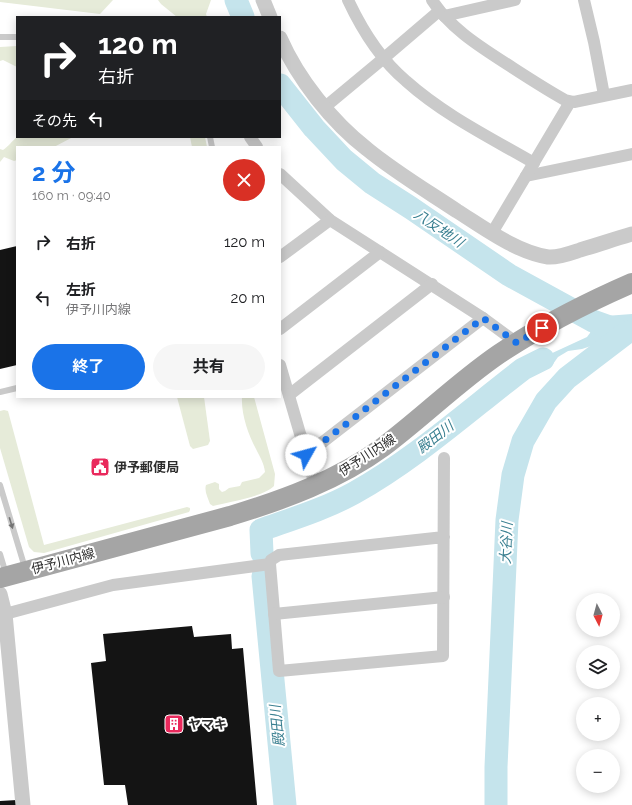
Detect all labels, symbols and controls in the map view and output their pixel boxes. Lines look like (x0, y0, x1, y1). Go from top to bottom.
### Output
text: 120 m (98, 28, 178, 61)
icon: right (32, 32, 84, 84)
text: 右折 (98, 66, 134, 87)
icon: left (85, 108, 107, 130)
text: その先 (32, 112, 77, 130)
text: 2 分 (32, 158, 75, 187)
button: close (223, 159, 265, 201)
text: 160 m · 09:40 (32, 188, 111, 203)
water label: 八反地川 (411, 206, 468, 251)
icon: right (32, 231, 54, 253)
text: 120 m (224, 233, 265, 251)
text: 右折 (66, 235, 96, 253)
text: 左折 (66, 281, 96, 299)
icon: left (32, 287, 54, 309)
text: 20 m (230, 289, 265, 307)
text: 伊予川内線 (66, 302, 131, 317)
pin (525, 311, 559, 345)
icon: arrive (531, 317, 553, 339)
button: 終了 (32, 344, 145, 390)
button: 共有 (153, 344, 265, 390)
water label: 殿田川 (414, 417, 458, 456)
street label: 伊予川内線 (336, 431, 398, 479)
position arrow (285, 434, 327, 476)
public building icon: 伊予郵便局 (89, 456, 111, 478)
place label: 伊予郵便局 (114, 460, 179, 475)
one-way arrow (8, 517, 14, 529)
water label: 大谷川 (497, 520, 515, 564)
street label: 伊予川内線 (30, 545, 96, 577)
north arrow (576, 593, 620, 637)
map controls (576, 593, 620, 793)
button: layers (576, 645, 620, 689)
button: + (576, 697, 620, 741)
water label: 殿田川 (267, 702, 287, 748)
building icon: ヤマキ (163, 713, 185, 735)
place label: ヤマキ (188, 717, 227, 732)
button: − (576, 749, 620, 793)

